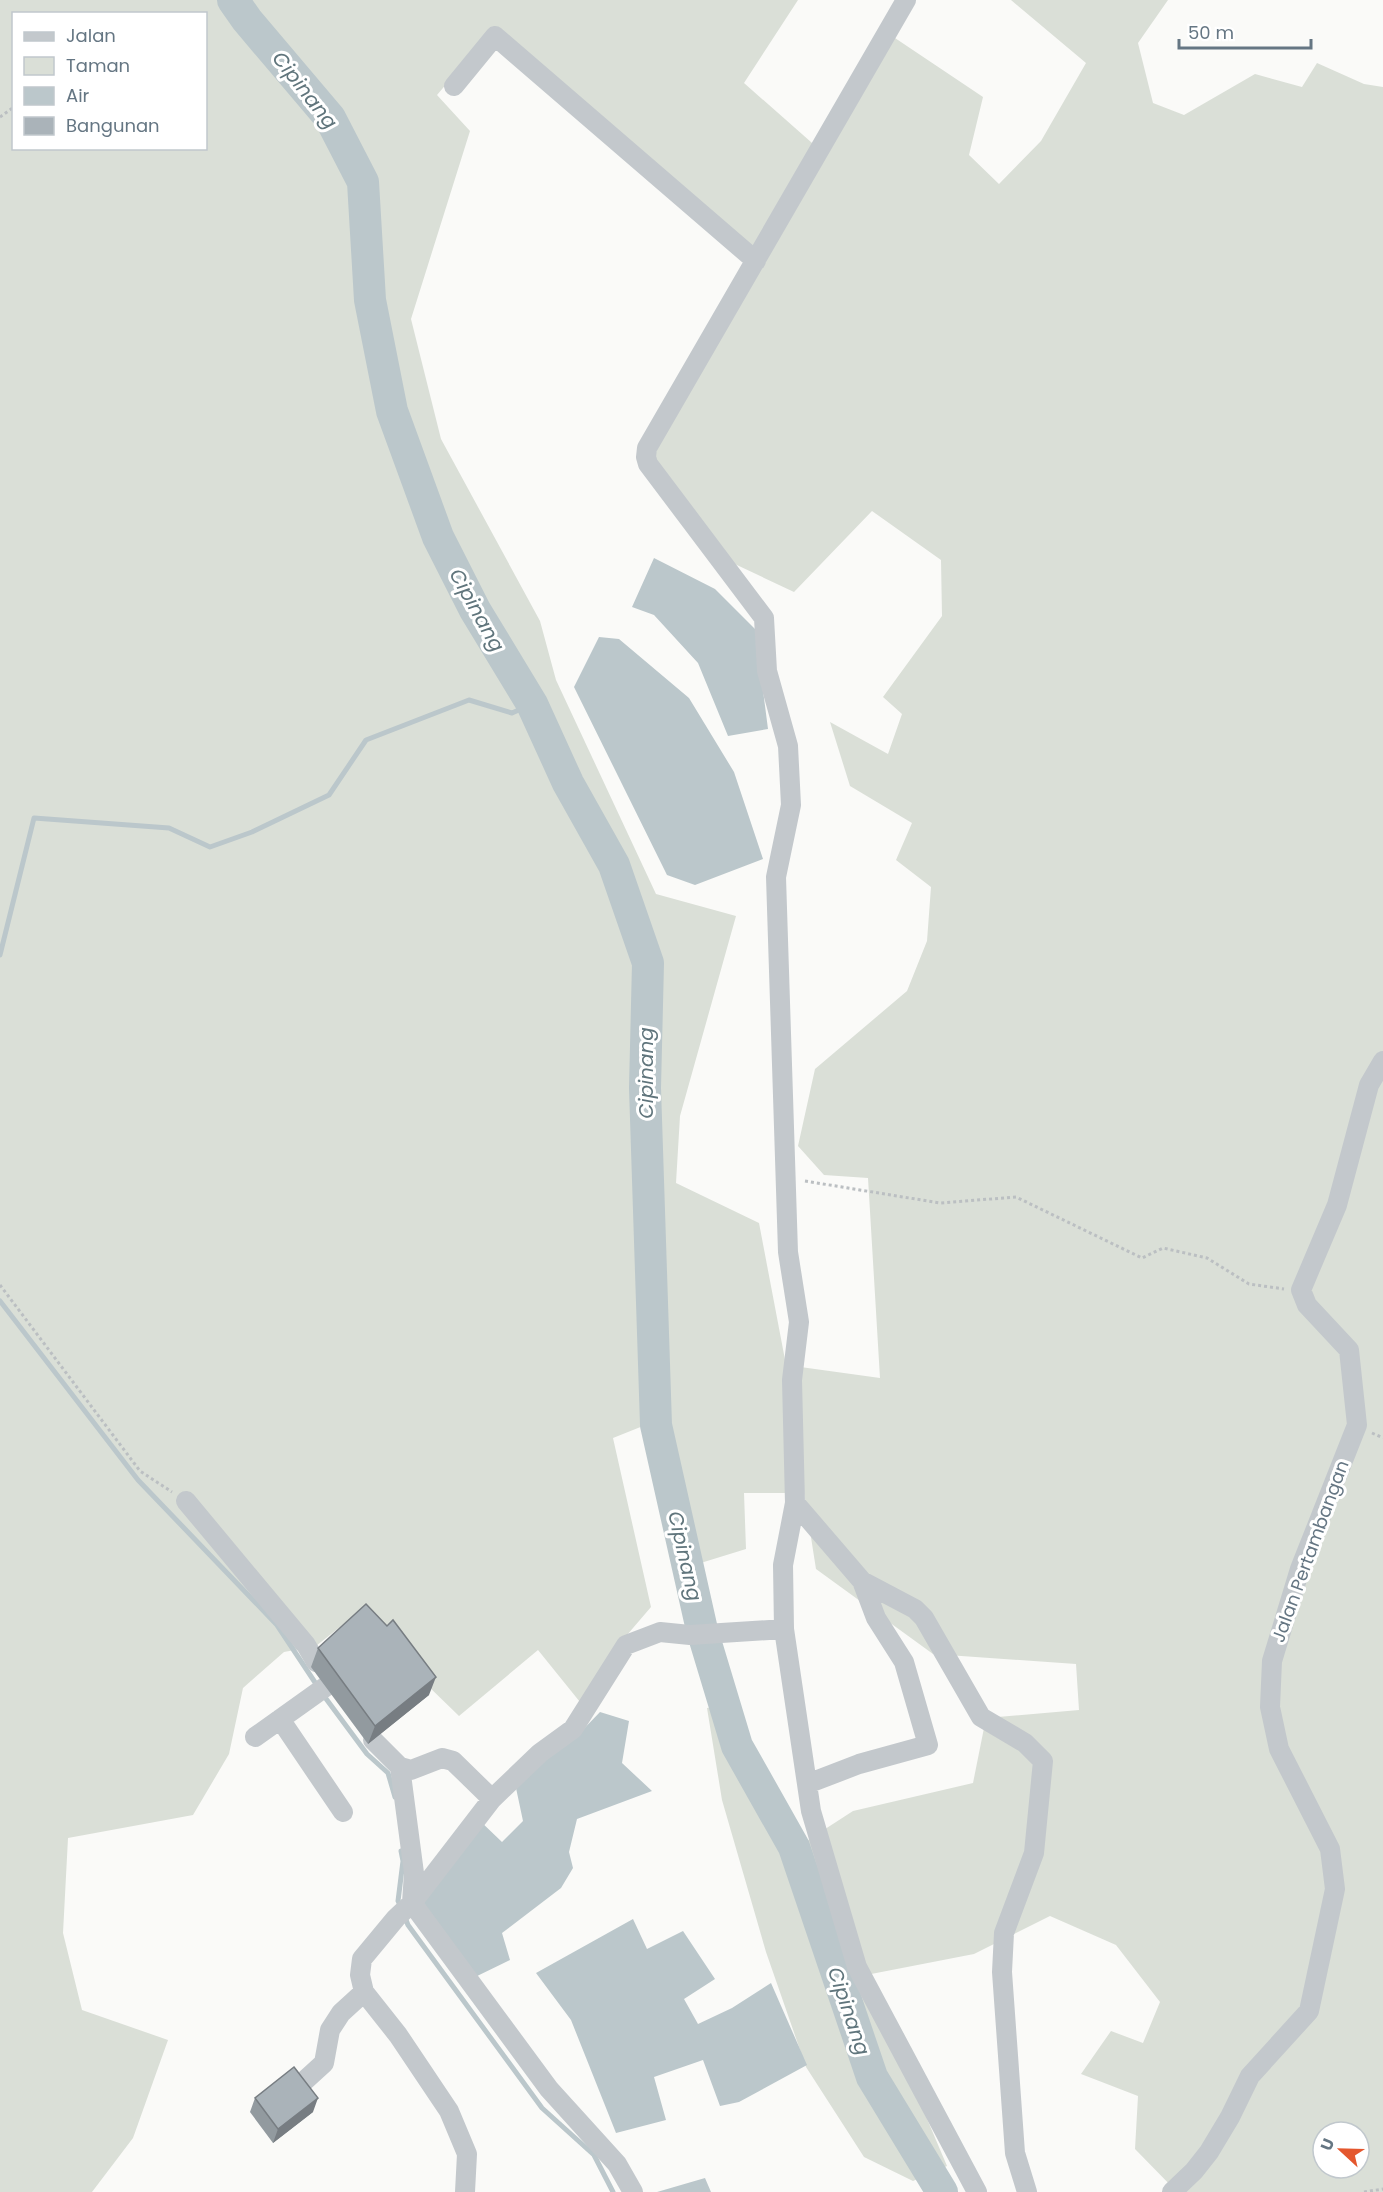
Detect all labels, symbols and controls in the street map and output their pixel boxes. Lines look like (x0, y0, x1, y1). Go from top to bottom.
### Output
legend (12, 12, 207, 150)
scale bar (1179, 12, 1311, 50)
text: 50 m (1188, 20, 1234, 45)
text: Jalan (66, 23, 116, 48)
water label: Cipinang (266, 45, 344, 135)
text: Taman (66, 53, 130, 78)
text: Air (66, 83, 90, 108)
text: Bangunan (66, 113, 160, 138)
water label: Cipinang (443, 563, 511, 657)
water label: Cipinang (632, 1027, 660, 1119)
street label: Jalan Pertambangan (1265, 1457, 1355, 1645)
water label: Cipinang (661, 1508, 709, 1604)
water label: Cipinang (821, 1963, 877, 2059)
north arrow (1311, 2120, 1371, 2180)
text: U (1315, 2135, 1340, 2154)

